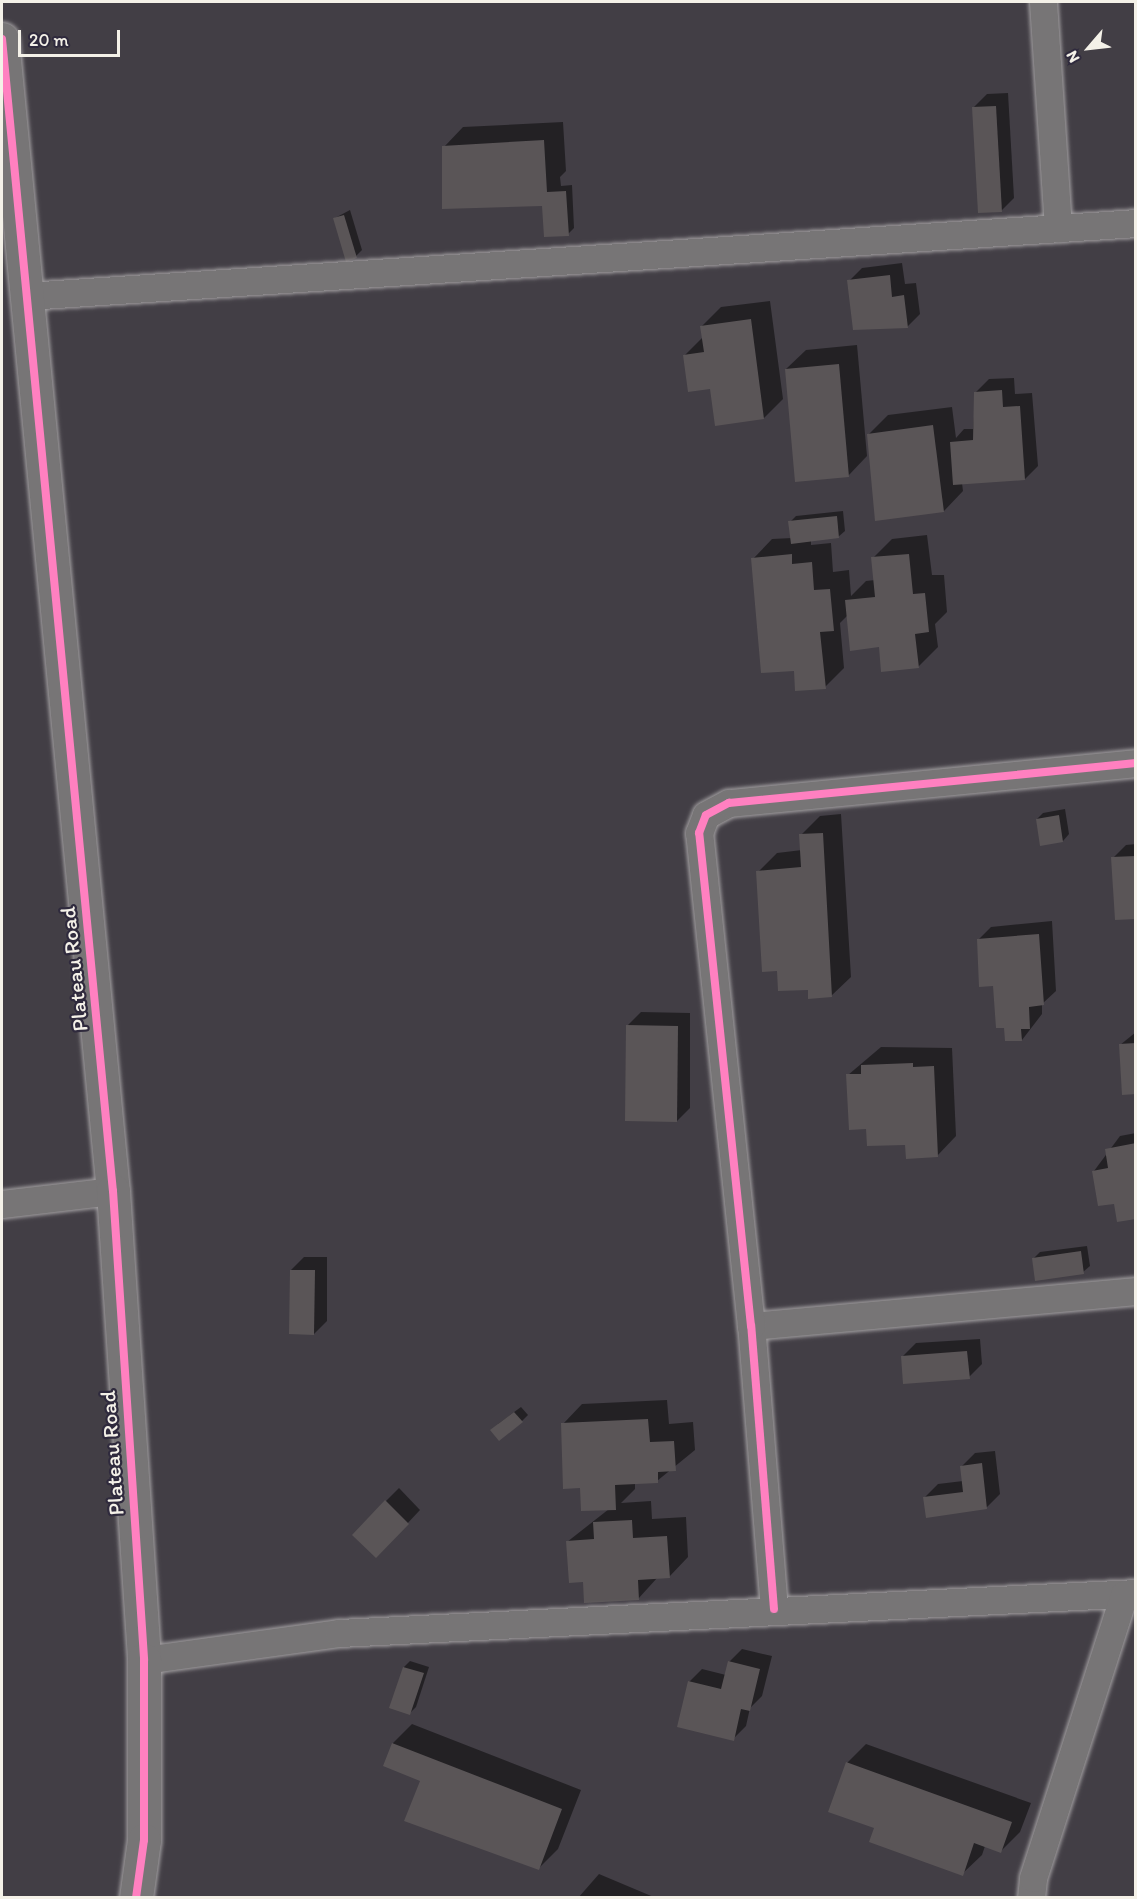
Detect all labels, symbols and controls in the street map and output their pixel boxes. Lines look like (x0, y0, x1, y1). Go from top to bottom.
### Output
scale bar (21, 18, 123, 56)
north arrow (1059, 18, 1119, 78)
text: 20 m (29, 29, 69, 51)
text: N (1062, 47, 1084, 66)
street label: Plateau Road (54, 906, 94, 1032)
street label: Plateau Road (94, 1390, 130, 1516)

